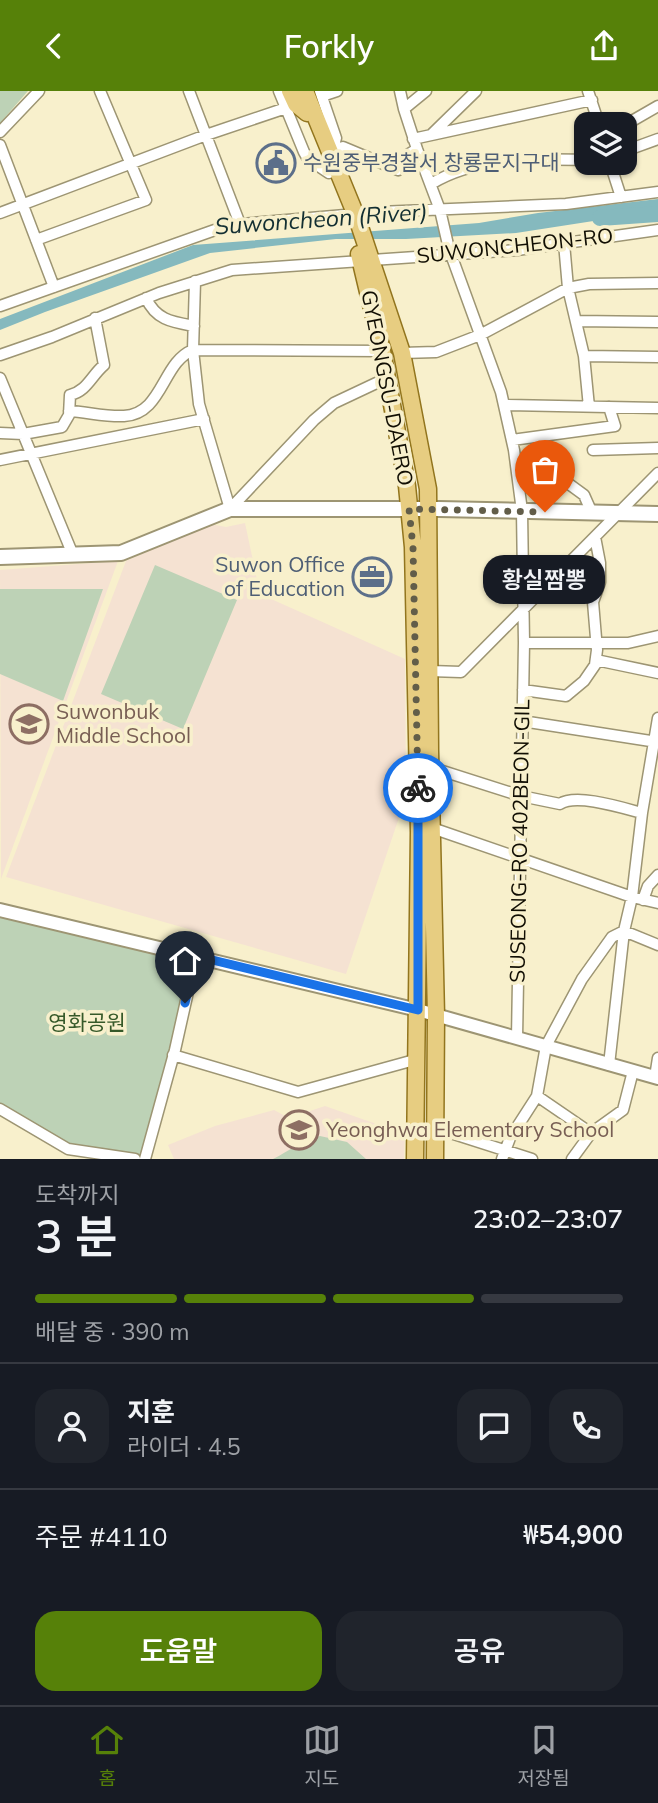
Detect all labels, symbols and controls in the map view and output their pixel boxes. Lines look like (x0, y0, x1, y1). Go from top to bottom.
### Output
text: Forkly (284, 26, 374, 66)
icon: back (35, 27, 73, 65)
icon: share (585, 27, 623, 65)
map controls (574, 112, 637, 175)
button: layers (574, 112, 637, 175)
public building icon: 수원중부경찰서 창룡문지구대 (255, 142, 297, 184)
place label: 수원중부경찰서 창룡문지구대 (303, 149, 560, 175)
water label: Suwoncheon (River) (214, 197, 428, 240)
street label: SUWONCHEON-RO (415, 222, 615, 268)
street label: GYEONGSU-DAERO (356, 288, 420, 488)
pin (515, 440, 575, 512)
icon: bag (526, 451, 564, 489)
place label: Suwon Office of Education (215, 551, 345, 601)
callout: 황실짬뽕 (484, 554, 606, 603)
office icon: Suwon Office of Education (351, 556, 393, 598)
text: 황실짬뽕 (502, 565, 586, 594)
place label: Suwonbuk Middle School (56, 698, 191, 748)
street label: SUSEONG-RO 402BEON-GIL (504, 698, 534, 983)
school or university icon: Suwonbuk Middle School (8, 703, 50, 745)
courier (383, 753, 453, 823)
icon: bike (399, 769, 437, 807)
pin (155, 931, 215, 1003)
icon: home (166, 942, 204, 980)
park label: 영화공원 (48, 1009, 126, 1035)
school or university icon: Yeonghwa Elementary School (278, 1109, 320, 1151)
place label: Yeonghwa Elementary School (325, 1116, 614, 1142)
text: 도착까지 (35, 1180, 120, 1209)
text: 23:02–23:07 (473, 1202, 623, 1235)
text: 3 분 (35, 1207, 117, 1265)
text: 배달 중 · 390 m (35, 1317, 189, 1346)
button: person (35, 1389, 109, 1463)
button: chat (457, 1389, 531, 1463)
button: phone (549, 1389, 623, 1463)
text: 지훈 (127, 1395, 175, 1428)
text: 라이더 · 4.5 (127, 1432, 241, 1461)
text: ₩54,900 (523, 1518, 623, 1551)
text: 주문 #4110 (35, 1520, 168, 1553)
button: 도움말 (35, 1611, 322, 1691)
button: 공유 (336, 1611, 623, 1691)
tab: 홈 (88, 1721, 126, 1790)
tab: 지도 (303, 1721, 341, 1790)
tab: 저장됨 (517, 1721, 570, 1790)

